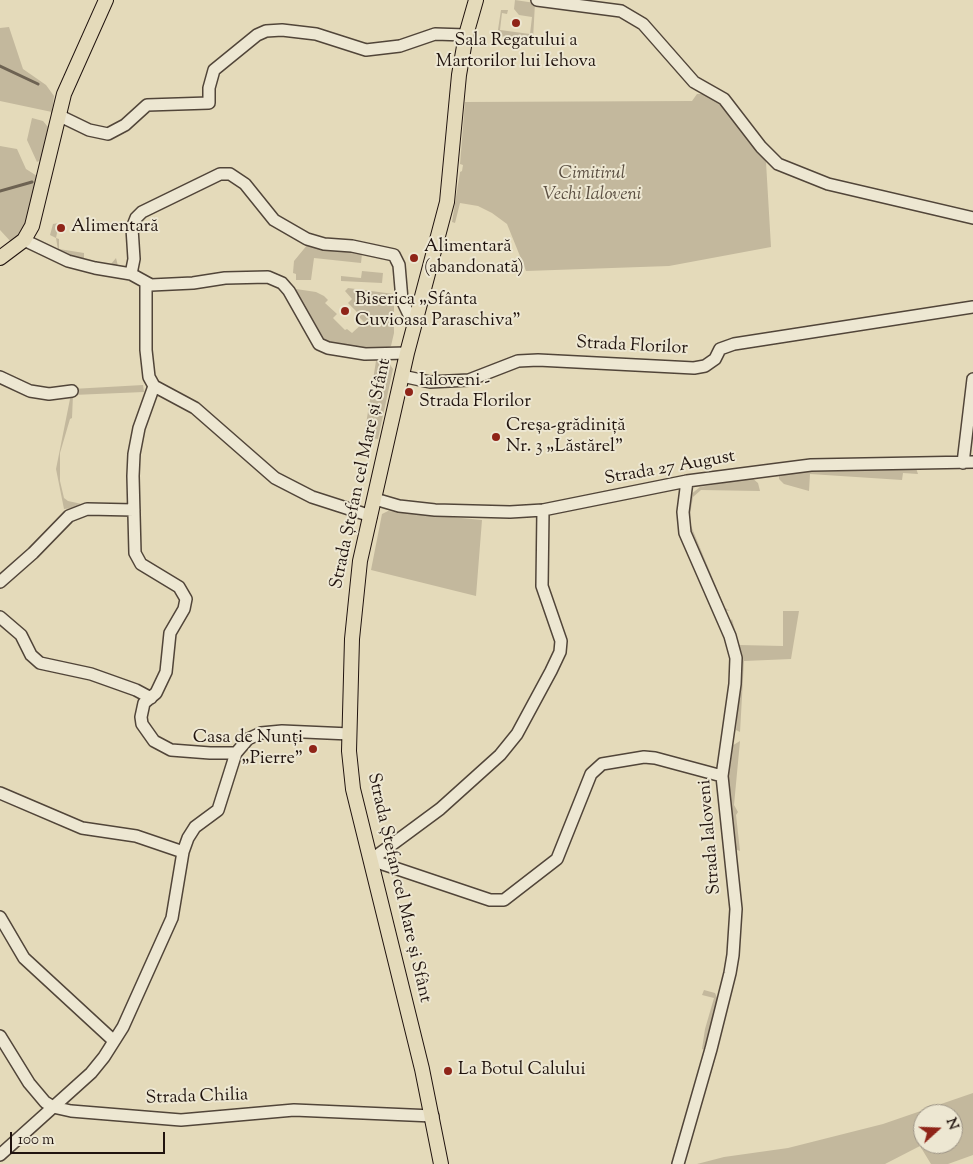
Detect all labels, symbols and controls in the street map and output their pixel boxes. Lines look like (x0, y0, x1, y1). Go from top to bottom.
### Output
marker: Sala Regatului a Martorilor lui Iehova (510, 17, 522, 29)
place label: Sala Regatului a Martorilor lui Iehova (436, 31, 596, 74)
park label: Cimitirul Vechi Ialoveni (543, 164, 641, 206)
place label: Alimentară (71, 217, 159, 239)
marker: Alimentară (55, 222, 67, 234)
place label: Alimentară (abandonată) (424, 237, 524, 280)
marker: Alimentară (abandonată) (408, 252, 420, 264)
place label: Biserica „Sfânta Cuvioasa Paraschiva” (355, 290, 521, 332)
marker: Biserica „Sfânta Cuvioasa Paraschiva” (339, 305, 351, 317)
street label: Strada Florilor (576, 333, 688, 361)
street label: Strada Ștefan cel Mare și Sfânt (327, 357, 397, 591)
place label: Ialoveni - Strada Florilor (419, 371, 531, 414)
marker: Ialoveni - Strada Florilor (403, 386, 415, 398)
place label: Creșa-grădiniță Nr. 3 „Lăstărel” (506, 416, 626, 458)
marker: Creșa-grădiniță Nr. 3 „Lăstărel” (490, 431, 502, 443)
street label: Strada 27 August (603, 447, 737, 491)
place label: Casa de Nunți „Pierre” (193, 728, 303, 771)
marker: Casa de Nunți „Pierre” (307, 743, 319, 755)
street label: Strada Ștefan cel Mare și Sfânt (361, 771, 435, 1005)
street label: Strada Ialoveni (695, 779, 727, 895)
place label: La Botul Calului (458, 1060, 586, 1082)
marker: La Botul Calului (442, 1065, 454, 1077)
street label: Strada Chilia (145, 1085, 249, 1111)
north arrow (913, 1104, 963, 1154)
text: N (940, 1116, 962, 1133)
scale bar (12, 1122, 168, 1154)
text: 100 m (18, 1130, 54, 1151)

